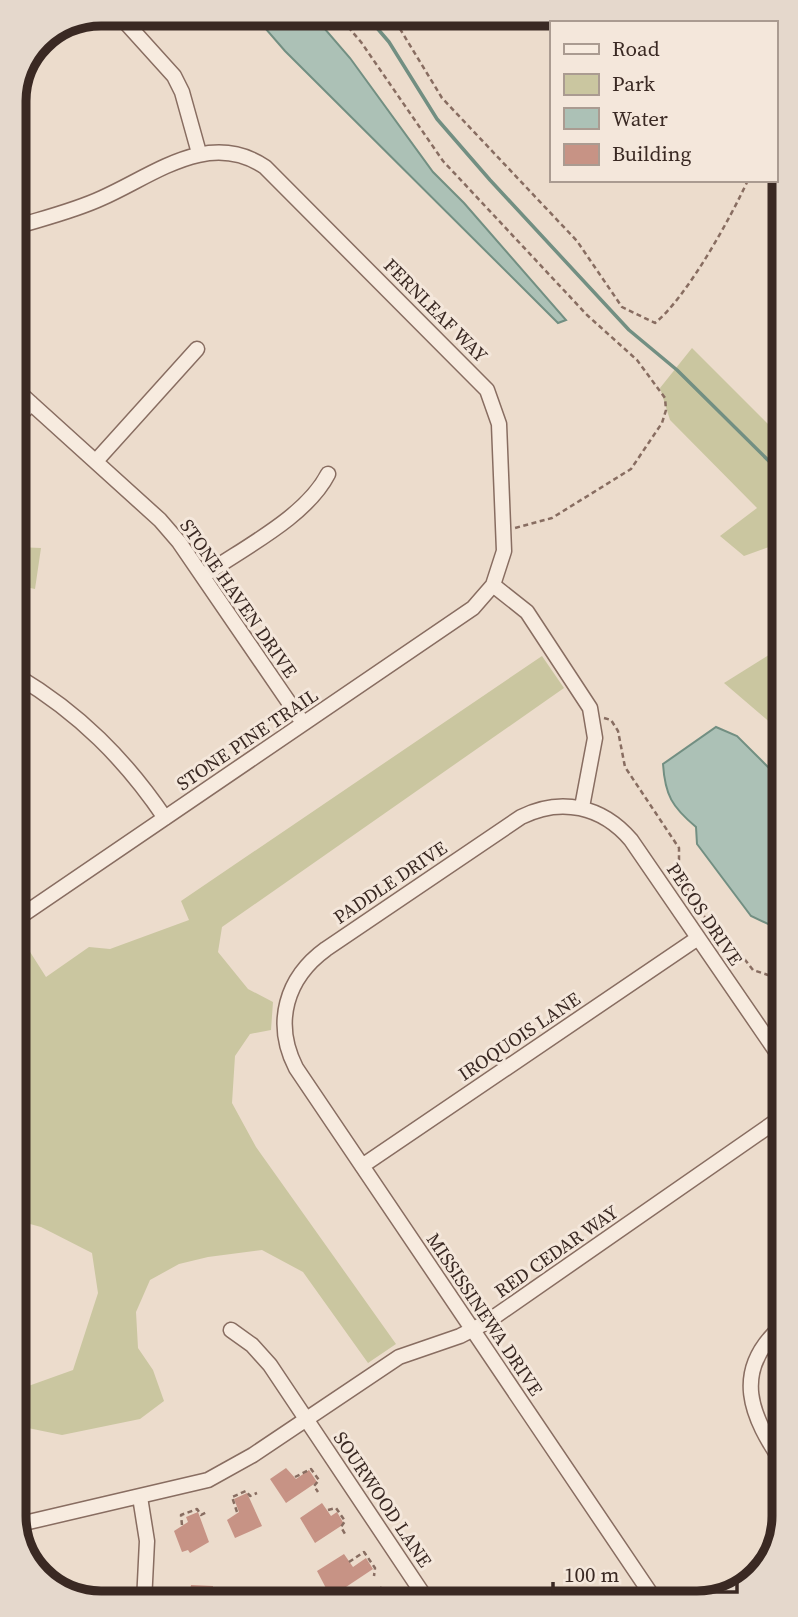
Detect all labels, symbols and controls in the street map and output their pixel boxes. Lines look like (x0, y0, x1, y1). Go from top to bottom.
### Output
legend (550, 21, 777, 182)
text: Road (612, 34, 660, 63)
text: Park (612, 69, 656, 98)
text: Water (612, 104, 668, 133)
text: Building (612, 139, 691, 168)
street label: FERNLEAF WAY (378, 252, 494, 368)
street label: STONE HAVEN DRIVE (174, 513, 304, 683)
street label: STONE PINE TRAIL (171, 682, 323, 796)
street label: PADDLE DRIVE (328, 834, 452, 930)
street label: PECOS DRIVE (661, 858, 749, 970)
street label: IROQUOIS LANE (453, 985, 585, 1087)
street label: RED CEDAR WAY (489, 1199, 623, 1303)
street label: MISSISSINEWA DRIVE (421, 1227, 549, 1401)
street label: SOURWOOD LANE (328, 1426, 438, 1572)
scale bar (553, 1550, 737, 1594)
text: 100 m (564, 1560, 619, 1589)

